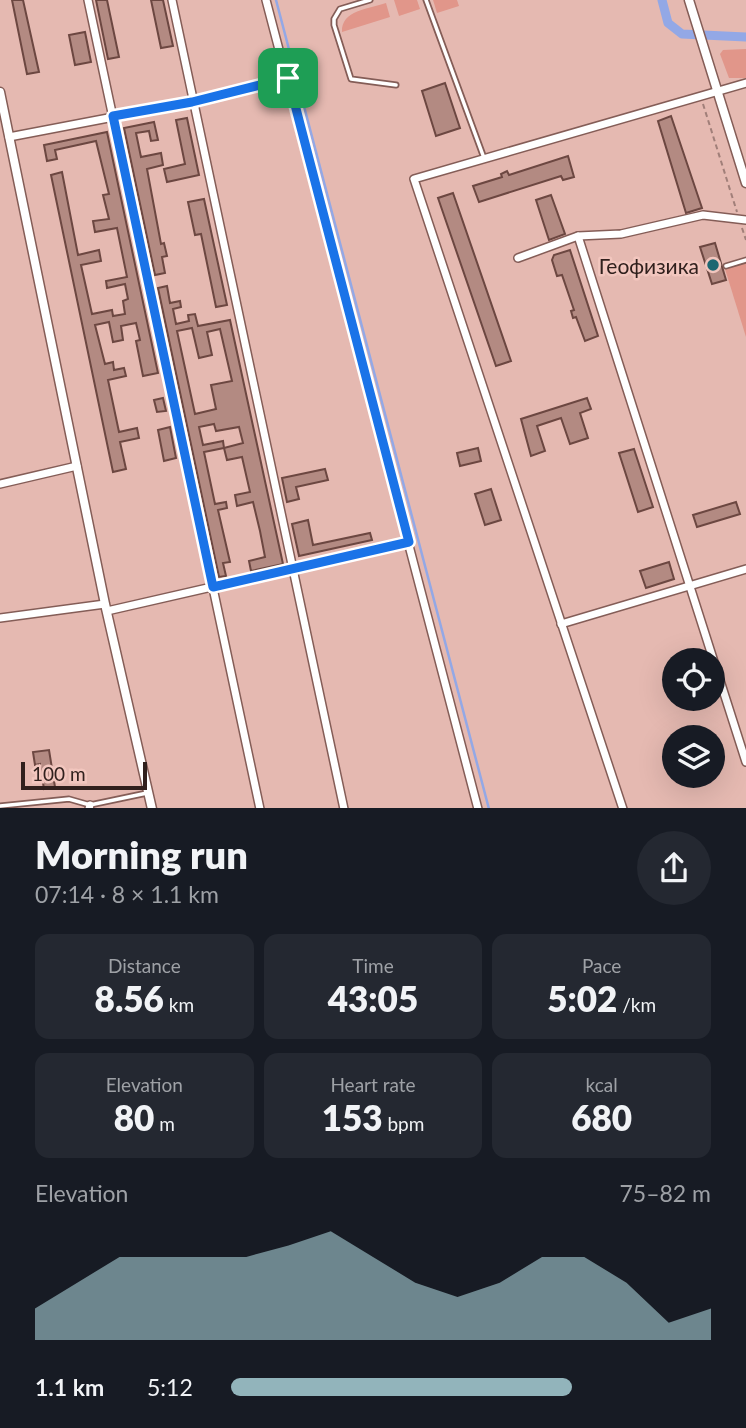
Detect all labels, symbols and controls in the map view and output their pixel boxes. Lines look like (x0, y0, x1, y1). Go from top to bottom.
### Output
pin (258, 48, 318, 108)
icon: arrive (269, 59, 307, 97)
place label: Геофизика (599, 253, 699, 278)
marker: Геофизика (705, 257, 721, 273)
map controls (662, 648, 725, 788)
button: locate (662, 648, 725, 711)
button: layers (662, 725, 725, 788)
scale bar (21, 760, 147, 791)
text: 100 m (32, 762, 86, 785)
text: Morning run (35, 831, 248, 877)
button: share (637, 831, 711, 905)
text: 07:14 · 8 × 1.1 km (35, 880, 219, 908)
text: Distance (108, 954, 181, 977)
text: Time (352, 954, 394, 977)
text: Pace (582, 954, 621, 977)
text: 8.56 (95, 977, 164, 1019)
text: 43:05 (328, 977, 418, 1019)
text: 5:02 (547, 977, 617, 1019)
text: km (164, 993, 194, 1016)
text: /km (617, 993, 656, 1016)
text: Elevation (106, 1073, 183, 1096)
text: Heart rate (330, 1073, 416, 1096)
text: kcal (586, 1073, 618, 1096)
text: 80 (114, 1096, 154, 1138)
text: 153 (322, 1096, 383, 1138)
text: 680 (571, 1096, 632, 1138)
text: m (154, 1112, 175, 1135)
text: bpm (383, 1112, 424, 1135)
text: Elevation (35, 1179, 128, 1207)
text: 75–82 m (619, 1179, 711, 1207)
text: 1.1 km (35, 1373, 104, 1401)
text: 5:12 (147, 1373, 193, 1401)

